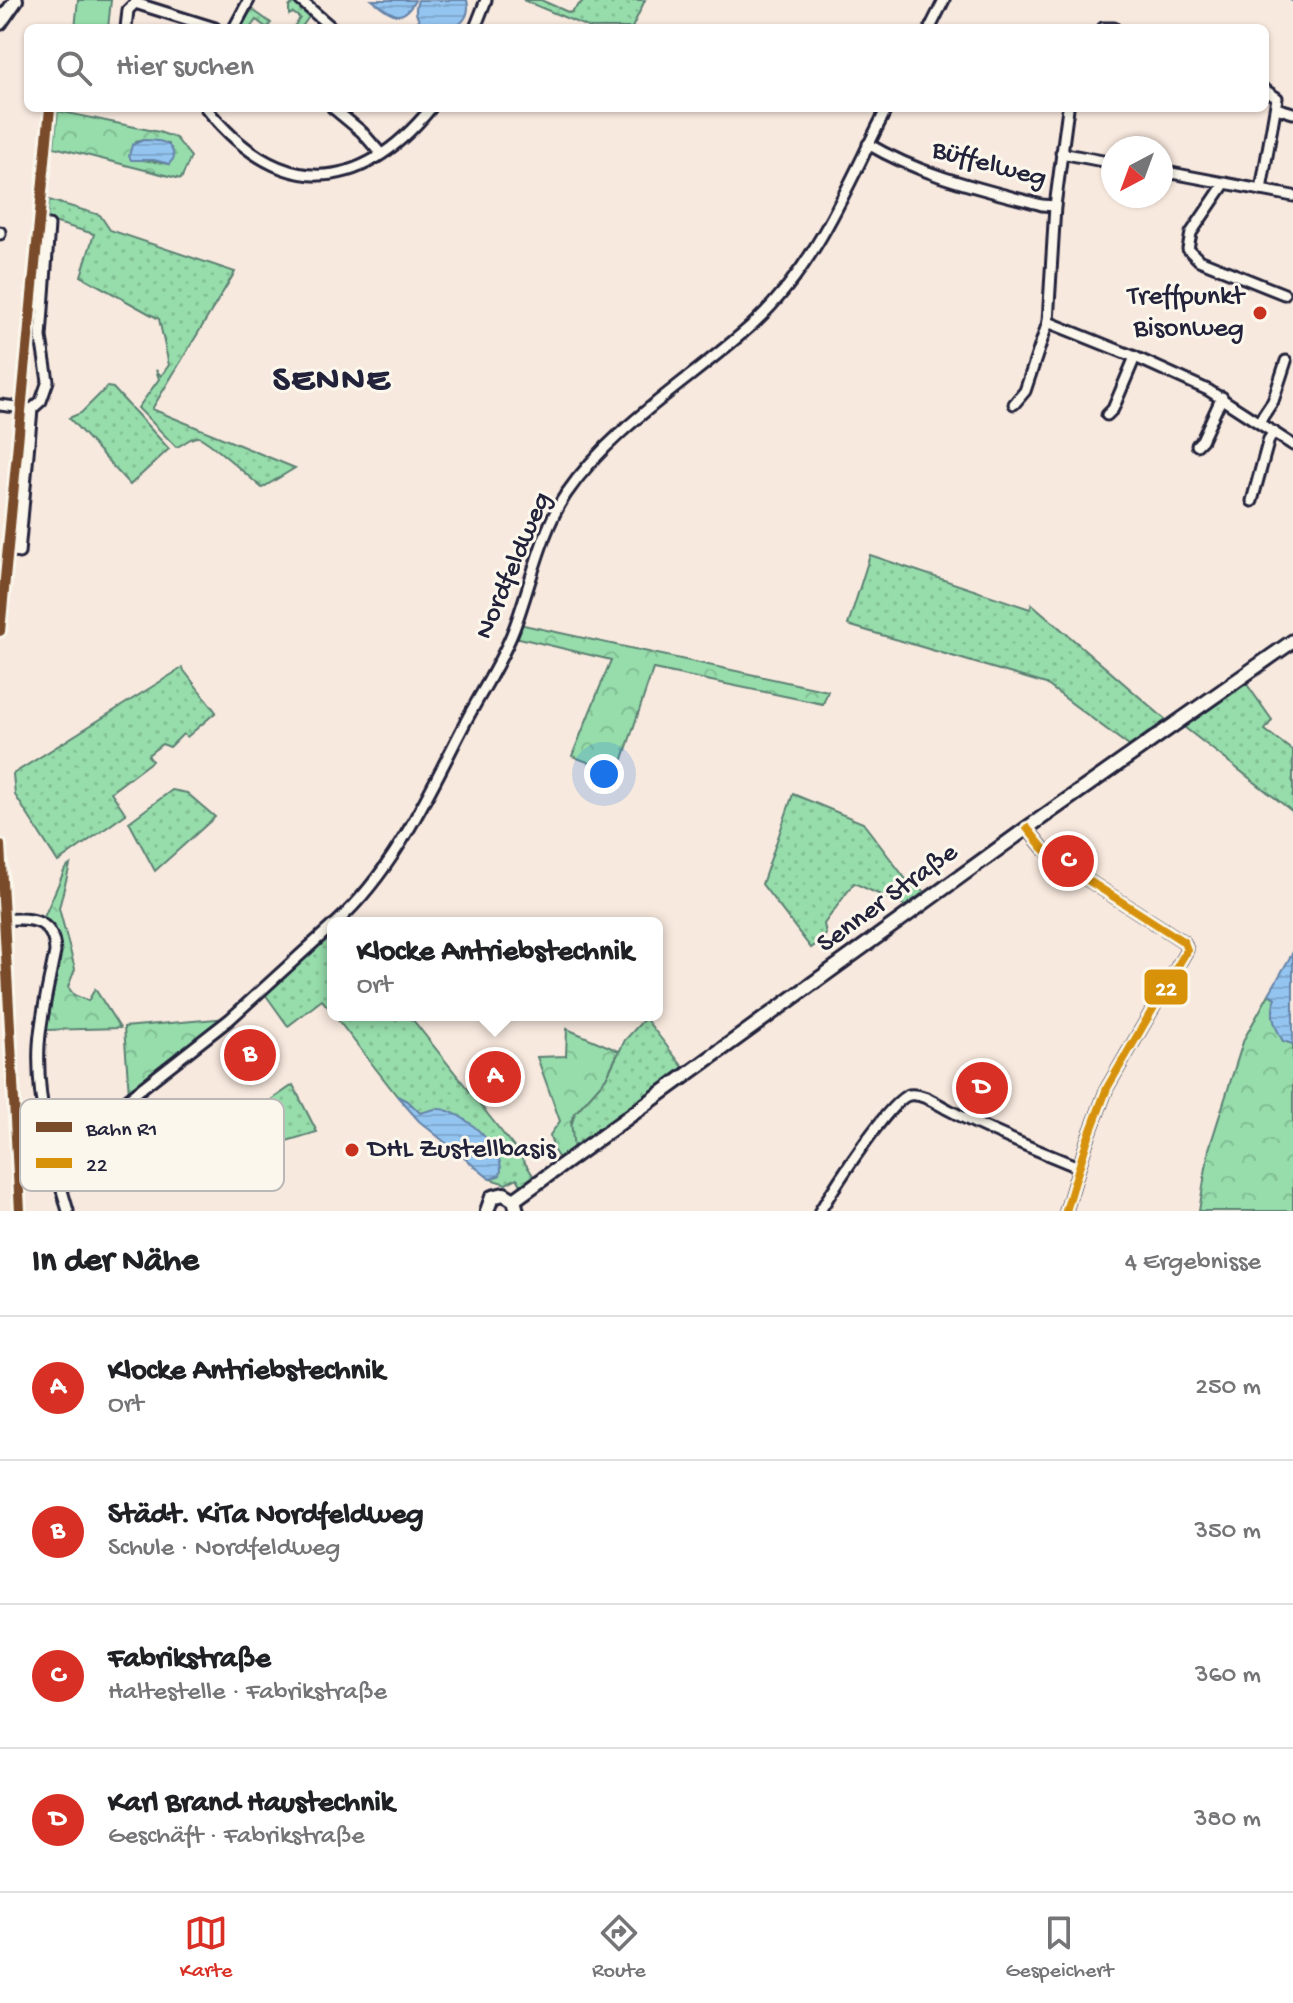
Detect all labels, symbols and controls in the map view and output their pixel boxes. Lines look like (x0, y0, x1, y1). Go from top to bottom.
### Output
search box (24, 24, 1269, 112)
icon: search (52, 46, 96, 90)
text: Hier suchen (116, 51, 254, 86)
street label: Büffelweg (927, 134, 1050, 196)
north arrow (1101, 136, 1173, 208)
place label: Treffpunkt Bisonweg (1126, 281, 1247, 346)
marker: Treffpunkt Bisonweg (1251, 304, 1269, 322)
district label: SENNE (273, 360, 392, 403)
street label: Nordfeldweg (468, 487, 560, 645)
your location (584, 754, 624, 794)
pin: C (1042, 831, 1094, 891)
street label: Senner Straße (811, 836, 965, 961)
popup (327, 917, 663, 1021)
text: Klocke Antriebstechnik (357, 936, 633, 971)
line badge: 22 (1143, 968, 1189, 1006)
text: Ort (357, 971, 392, 1002)
text: 22 (1155, 978, 1177, 1004)
pin: B (224, 1025, 276, 1085)
pin: A (469, 1047, 521, 1107)
pin: D (956, 1058, 1008, 1118)
legend (20, 1099, 284, 1191)
text: Bahn R1 (85, 1118, 157, 1144)
place label: DHL Zustellbasis (366, 1134, 557, 1167)
marker: DHL Zustellbasis (343, 1141, 361, 1159)
text: 22 (86, 1154, 108, 1180)
text: In der Nähe (32, 1243, 199, 1283)
text: 4 Ergebnisse (1125, 1248, 1261, 1279)
text: Klocke Antriebstechnik (108, 1355, 385, 1390)
text: A (50, 1373, 66, 1404)
text: 250 m (1195, 1373, 1261, 1404)
text: Ort (108, 1390, 143, 1421)
text: Städt. KiTa Nordfeldweg (108, 1499, 424, 1534)
text: B (51, 1517, 65, 1548)
text: 350 m (1194, 1517, 1261, 1548)
text: Schule · Nordfeldweg (108, 1534, 340, 1565)
text: Fabrikstraße (108, 1643, 271, 1678)
text: C (51, 1661, 65, 1692)
text: 360 m (1195, 1661, 1261, 1692)
text: Haltestelle · Fabrikstraße (108, 1678, 387, 1709)
text: Karl Brand Haustechnik (108, 1787, 394, 1822)
text: D (50, 1805, 66, 1836)
text: 380 m (1194, 1805, 1261, 1836)
text: Geschäft · Fabrikstraße (108, 1822, 365, 1853)
tab: Karte (180, 1911, 232, 1985)
tab: Route (592, 1911, 646, 1985)
tab: Gespeichert (1005, 1911, 1113, 1985)

